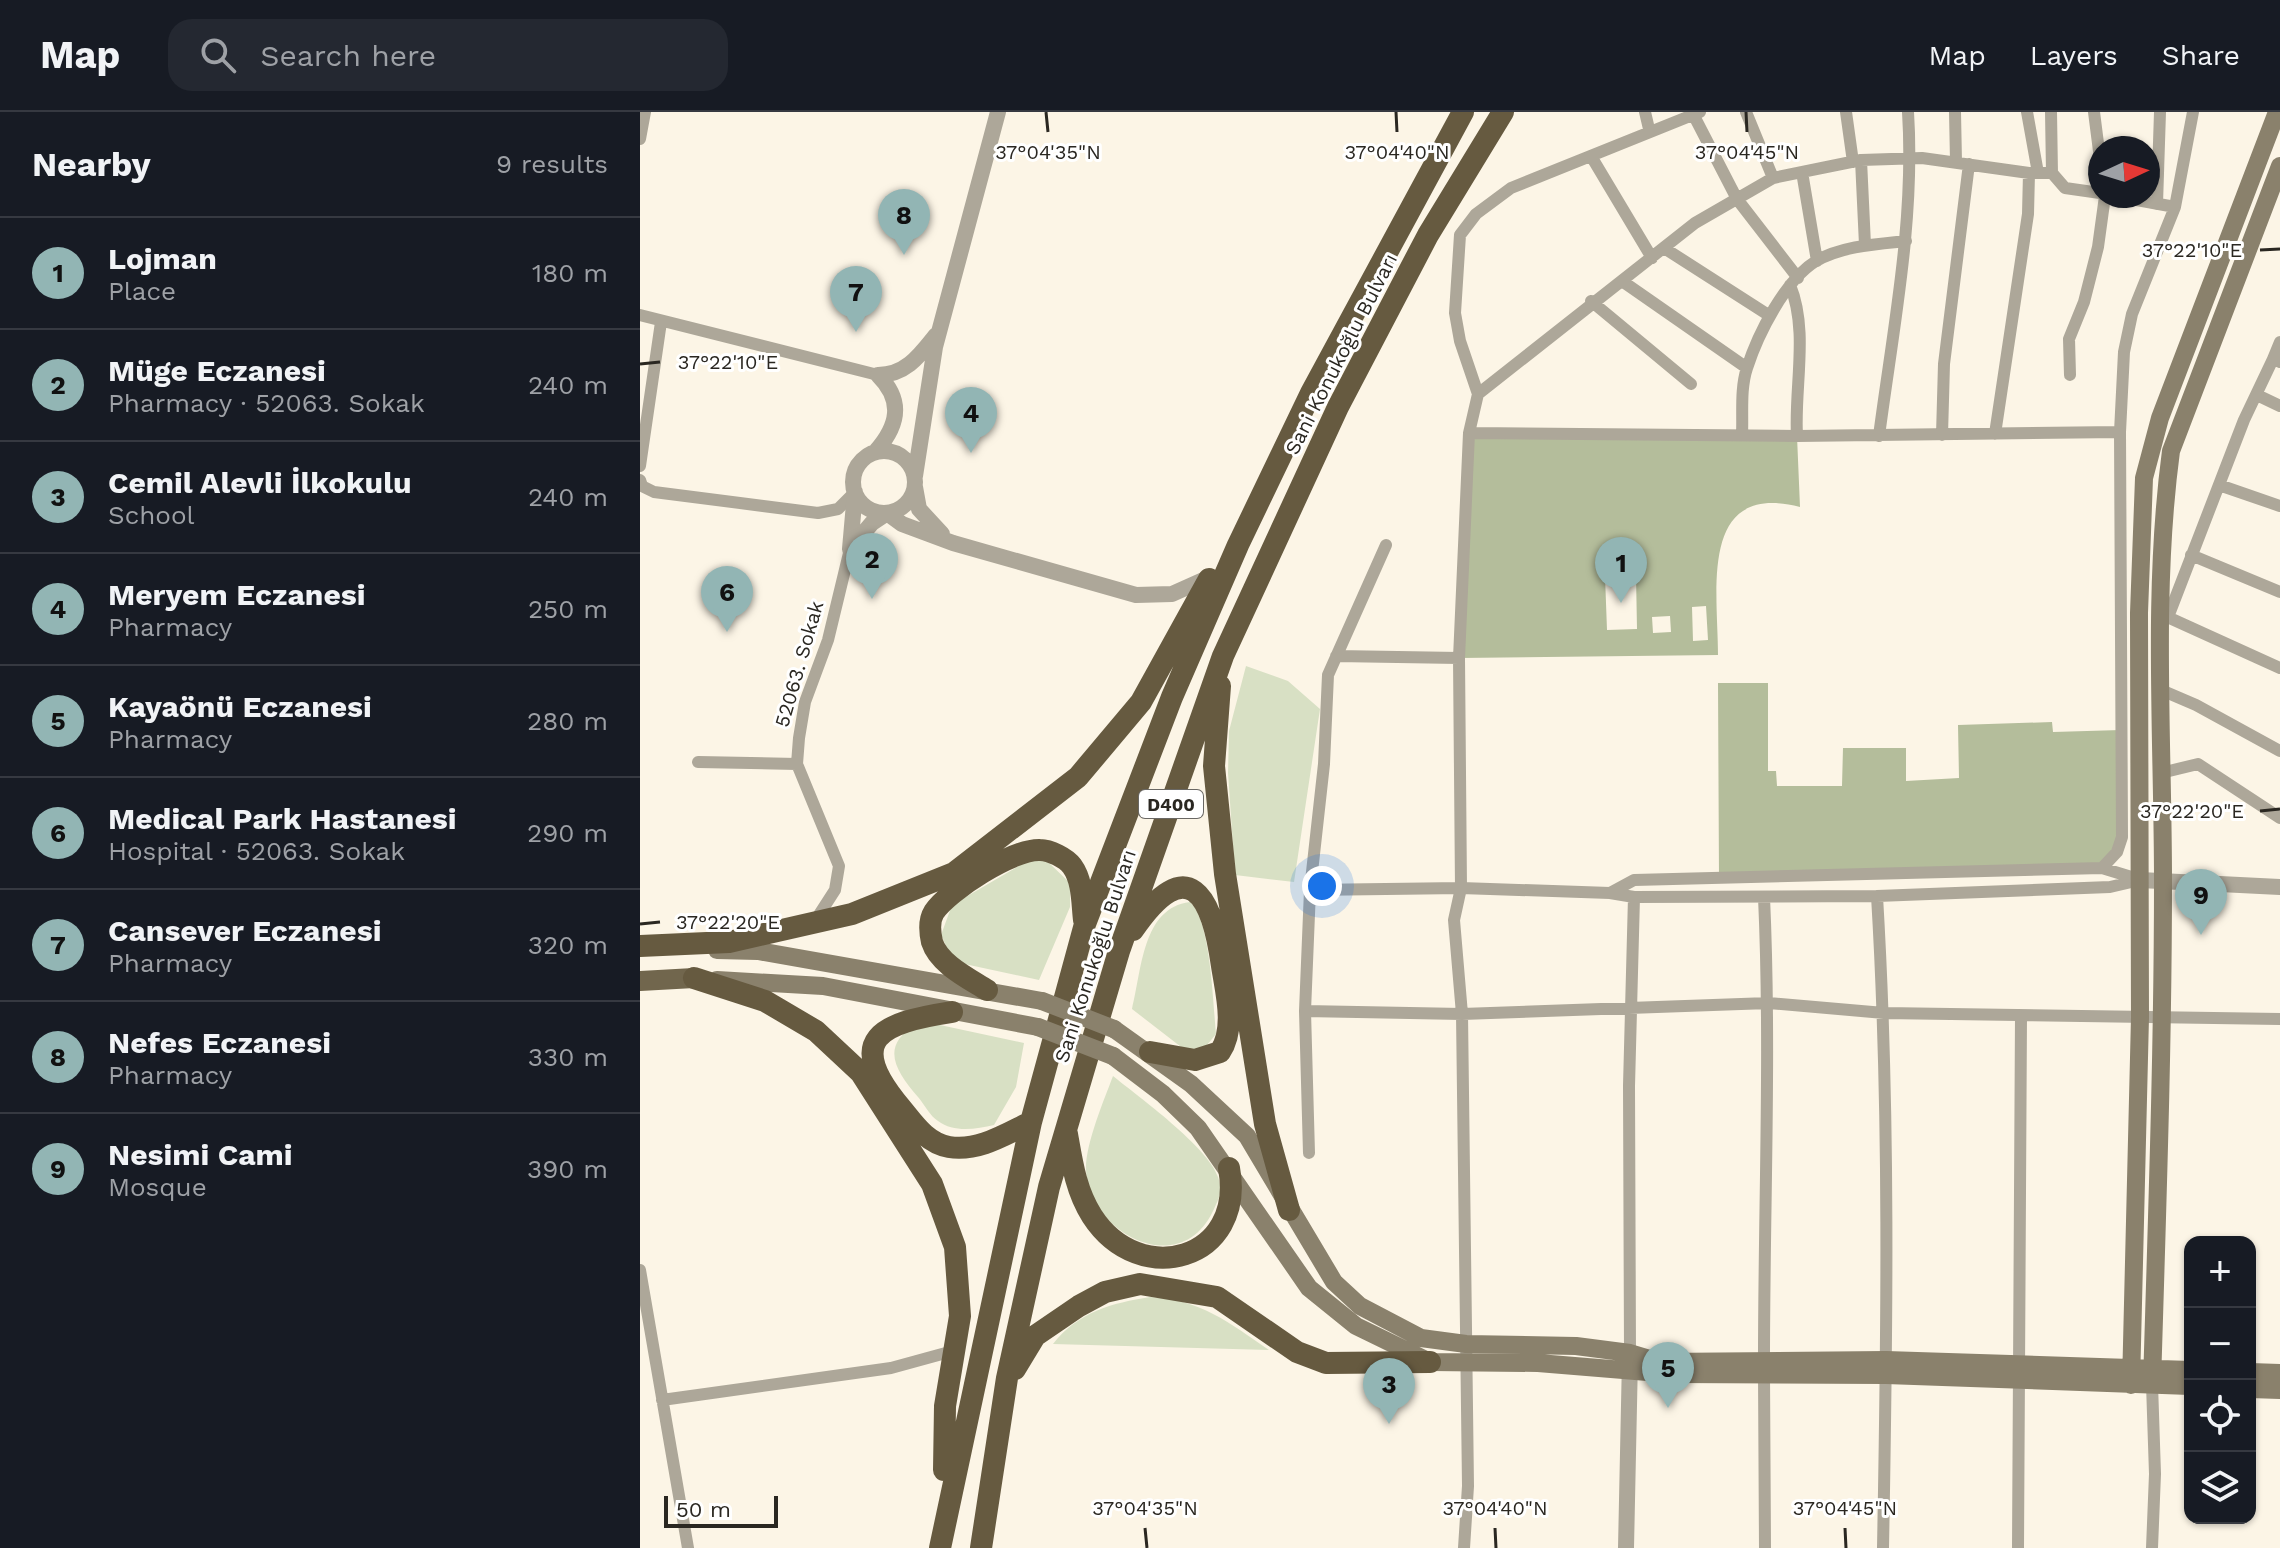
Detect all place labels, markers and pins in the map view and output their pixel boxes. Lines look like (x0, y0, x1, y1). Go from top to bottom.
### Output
pin: 8 (878, 189, 930, 255)
pin: 7 (830, 266, 882, 332)
pin: 4 (945, 387, 997, 453)
pin: 2 (846, 533, 898, 599)
pin: 1 (1595, 537, 1647, 603)
pin: 6 (701, 566, 753, 632)
pin: 9 (2175, 869, 2227, 935)
pin: 5 (1642, 1342, 1694, 1408)
pin: 3 (1363, 1358, 1415, 1424)

